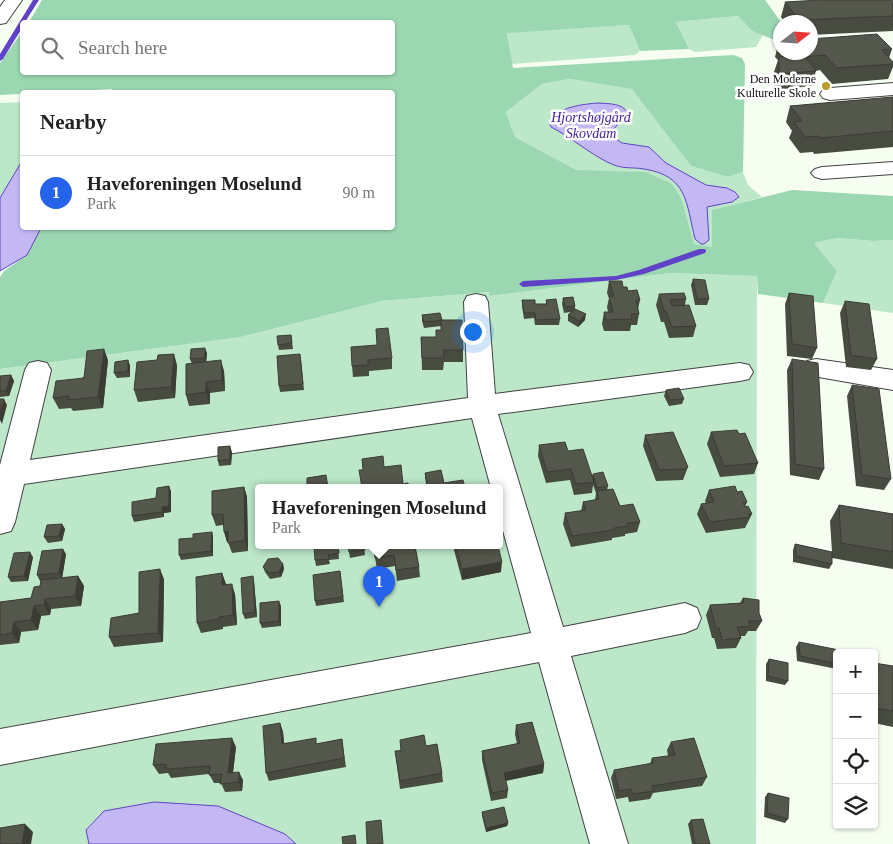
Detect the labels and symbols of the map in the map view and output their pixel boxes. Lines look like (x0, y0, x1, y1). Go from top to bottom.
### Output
north arrow (773, 15, 818, 60)
place label: Den Moderne Kulturelle Skole (737, 72, 816, 100)
marker: Den Moderne Kulturelle Skole (820, 80, 832, 92)
water label: Hjortshøjgård Skovdam (550, 110, 632, 141)
your location (460, 319, 486, 345)
pin: 1 (363, 566, 395, 607)

